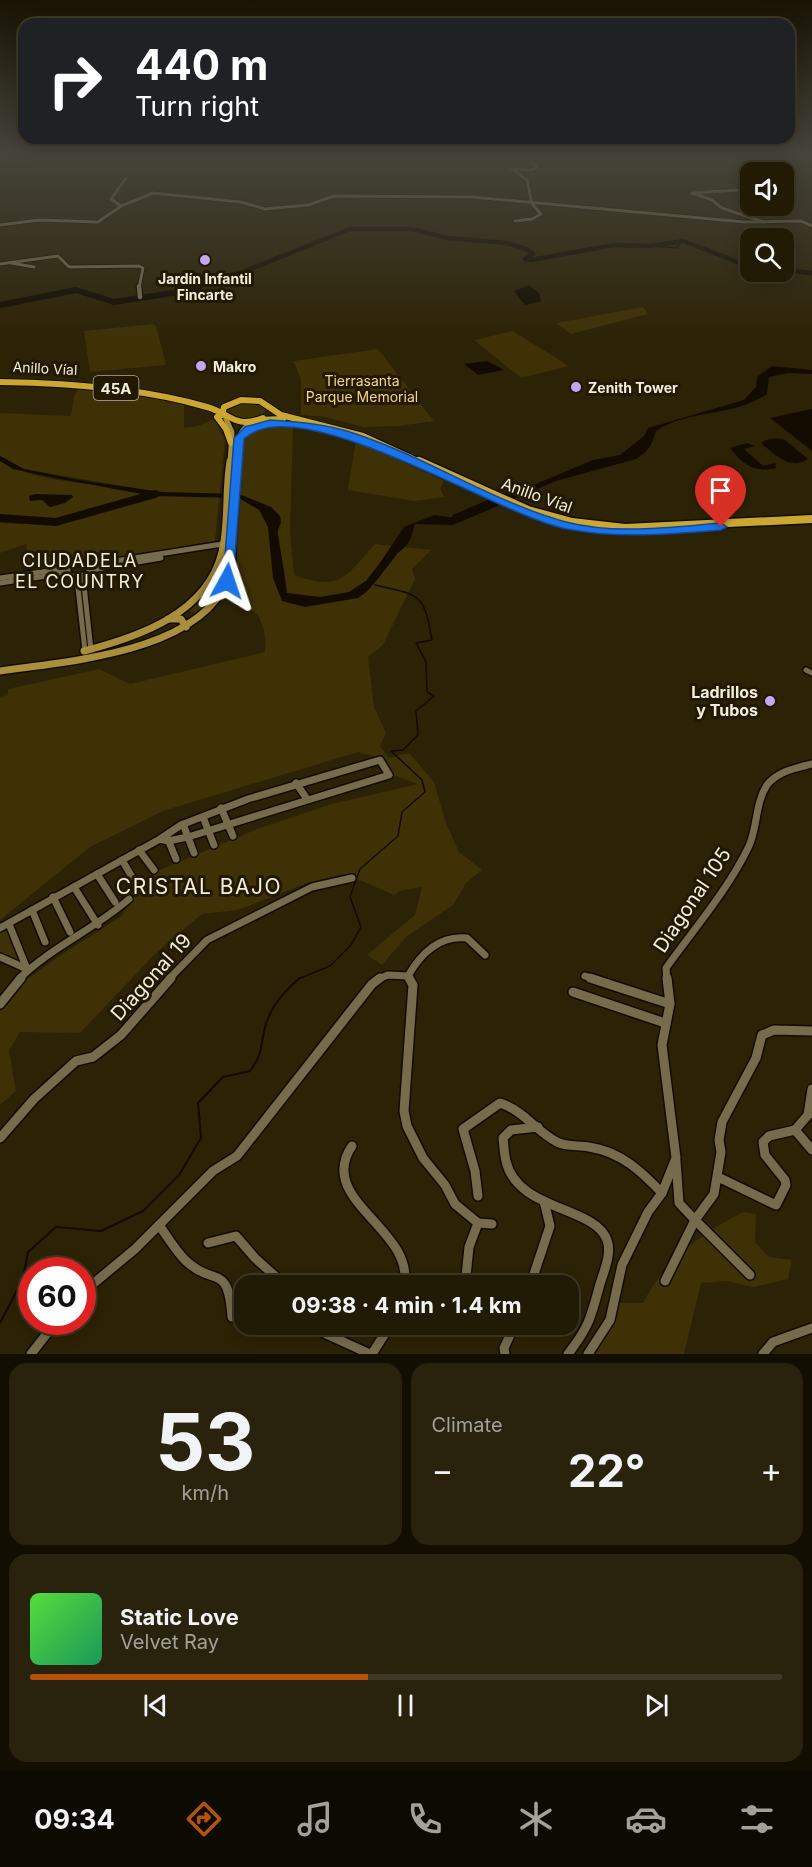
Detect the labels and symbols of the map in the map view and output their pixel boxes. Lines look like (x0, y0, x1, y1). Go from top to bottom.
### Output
marker: Jardín Infantil Fincarte (198, 253, 212, 267)
place label: Jardín Infantil Fincarte (158, 270, 252, 303)
street label: Anillo Víal (12, 358, 78, 378)
place label: Makro (213, 358, 257, 375)
marker: Makro (194, 359, 208, 373)
park label: Tierrasanta Parque Memorial (306, 372, 418, 405)
road number: 45A (94, 376, 138, 400)
place label: Zenith Tower (588, 379, 678, 396)
marker: Zenith Tower (569, 380, 583, 394)
pin (695, 465, 746, 527)
street label: Anillo Víal (499, 473, 575, 517)
position arrow (195, 549, 259, 613)
district label: CIUDADELA EL COUNTRY (15, 550, 145, 592)
place label: Ladrillos y Tubos (691, 682, 758, 720)
marker: Ladrillos y Tubos (763, 694, 777, 708)
street label: Diagonal 105 (648, 843, 736, 957)
district label: CRISTAL BAJO (116, 874, 282, 899)
street label: Diagonal 19 (106, 929, 196, 1025)
speed limit sign: 60 (18, 1257, 96, 1335)

